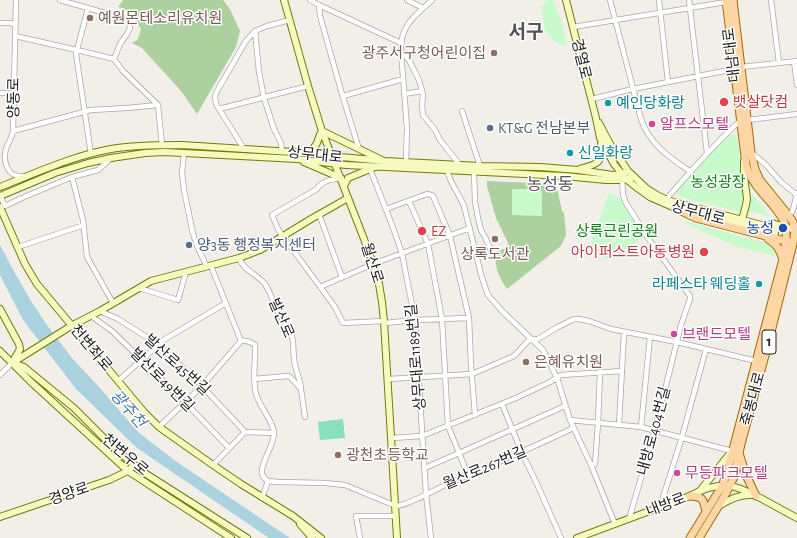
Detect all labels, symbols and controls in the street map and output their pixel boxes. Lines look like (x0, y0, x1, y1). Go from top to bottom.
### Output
place label: 예원몬테소리유치원 (98, 9, 222, 27)
marker: 예원몬테소리유치원 (85, 13, 95, 23)
district label: 서구 (509, 21, 543, 43)
street label: 대남대로 (720, 27, 744, 83)
street label: 경열로 (567, 37, 595, 81)
place label: 광주서구청어린이집 (362, 44, 486, 62)
marker: 광주서구청어린이집 (489, 48, 499, 58)
street label: 양동로 (5, 77, 23, 119)
place label: 뱃살닷컴 (733, 93, 788, 111)
place label: 예인당화랑 (616, 94, 685, 112)
marker: 뱃살닷컴 (718, 96, 730, 108)
marker: 예인당화랑 (603, 98, 613, 108)
place label: 알프스모텔 (660, 115, 729, 133)
place label: KT&G 전남본부 (498, 119, 590, 137)
marker: 알프스모텔 (647, 119, 657, 129)
marker: KT&G 전남본부 (485, 123, 495, 133)
street label: 상무대로 (287, 143, 343, 167)
place label: 신일화랑 (578, 144, 633, 162)
marker: 신일화랑 (565, 148, 575, 158)
park label: 농성광장 (690, 173, 746, 191)
district label: 농성동 (527, 175, 573, 195)
street label: 상무대로 (669, 197, 727, 229)
place label: 농성 (746, 219, 774, 237)
place label: EZ (431, 222, 446, 240)
park label: 상록근린공원 (576, 222, 658, 240)
marker: 농성 (777, 222, 789, 234)
marker: EZ (416, 225, 428, 237)
marker: 상록도서관 (490, 234, 500, 244)
place label: 양3동 행정복지센터 (197, 236, 316, 254)
marker: 양3동 행정복지센터 (184, 240, 194, 250)
street label: 월산로 (357, 241, 387, 285)
place label: 아이퍼스트아동병원 (571, 243, 695, 261)
place label: 상록도서관 (461, 245, 529, 263)
marker: 아이퍼스트아동병원 (698, 246, 710, 258)
place label: 라페스타 웨딩홀 (652, 275, 751, 293)
marker: 라페스타 웨딩홀 (754, 279, 764, 289)
street label: 발산로 (264, 295, 298, 341)
street label: 상무대로1189번길 (402, 303, 430, 411)
street label: 천변좌로 (66, 321, 116, 375)
place label: 브랜드모텔 (682, 325, 751, 343)
marker: 브랜드모텔 (669, 329, 679, 339)
road number: 1 (762, 330, 776, 354)
street label: 발산로45번길 (140, 331, 214, 399)
street label: 발산로49번길 (126, 344, 198, 416)
place label: 은혜유치원 (534, 353, 603, 371)
marker: 은혜유치원 (521, 357, 531, 367)
street label: 죽봉대로 (737, 370, 769, 428)
street label: 내방로404번길 (633, 385, 675, 477)
water label: 광주천 (106, 386, 150, 432)
street label: 천변우로 (98, 430, 152, 480)
street label: 월산로267번길 (440, 442, 530, 494)
place label: 광천초등학교 (346, 446, 429, 464)
marker: 광천초등학교 (333, 450, 343, 460)
place label: 무등파크모텔 (685, 464, 768, 482)
marker: 무등파크모텔 (672, 468, 682, 478)
street label: 경양로 (46, 479, 92, 509)
street label: 내방로 (643, 489, 689, 521)

